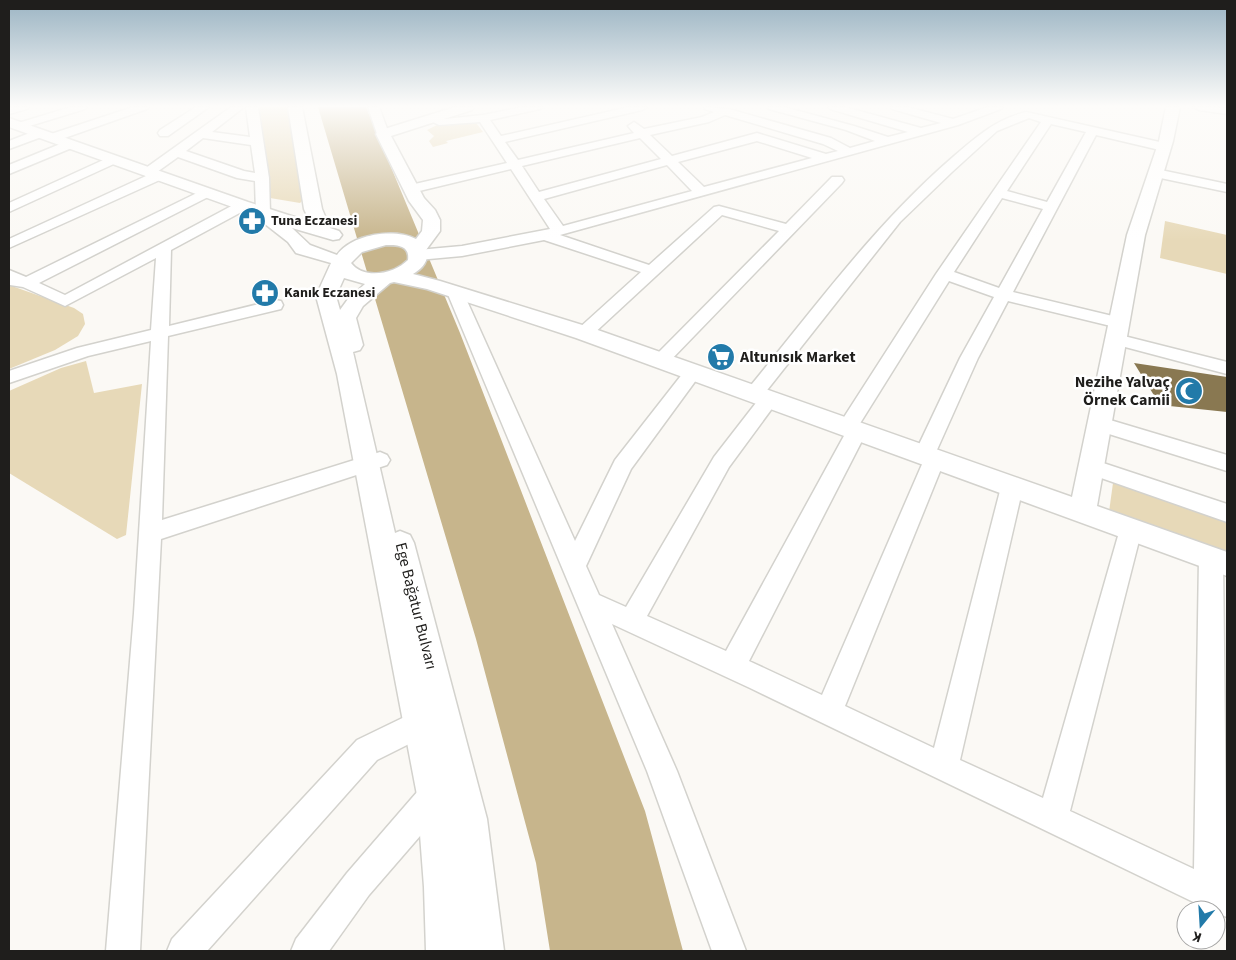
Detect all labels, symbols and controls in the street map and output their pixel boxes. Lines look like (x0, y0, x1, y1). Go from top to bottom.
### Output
pharmacy icon: Tuna Eczanesi (237, 206, 267, 236)
place label: Tuna Eczanesi (271, 211, 358, 231)
pharmacy icon: Kanık Eczanesi (250, 278, 280, 308)
place label: Kanık Eczanesi (284, 283, 376, 303)
supermarket icon: Altunısık Market (706, 342, 736, 372)
place label: Altunısık Market (739, 346, 856, 368)
place label: Nezihe Yalvaç Örnek Camii (1075, 371, 1171, 411)
mosque icon: Nezihe Yalvaç Örnek Camii (1174, 376, 1204, 406)
street label: Ege Bağatur Bulvarı (390, 540, 442, 672)
north arrow (1176, 900, 1226, 950)
text: K (1190, 925, 1204, 947)

